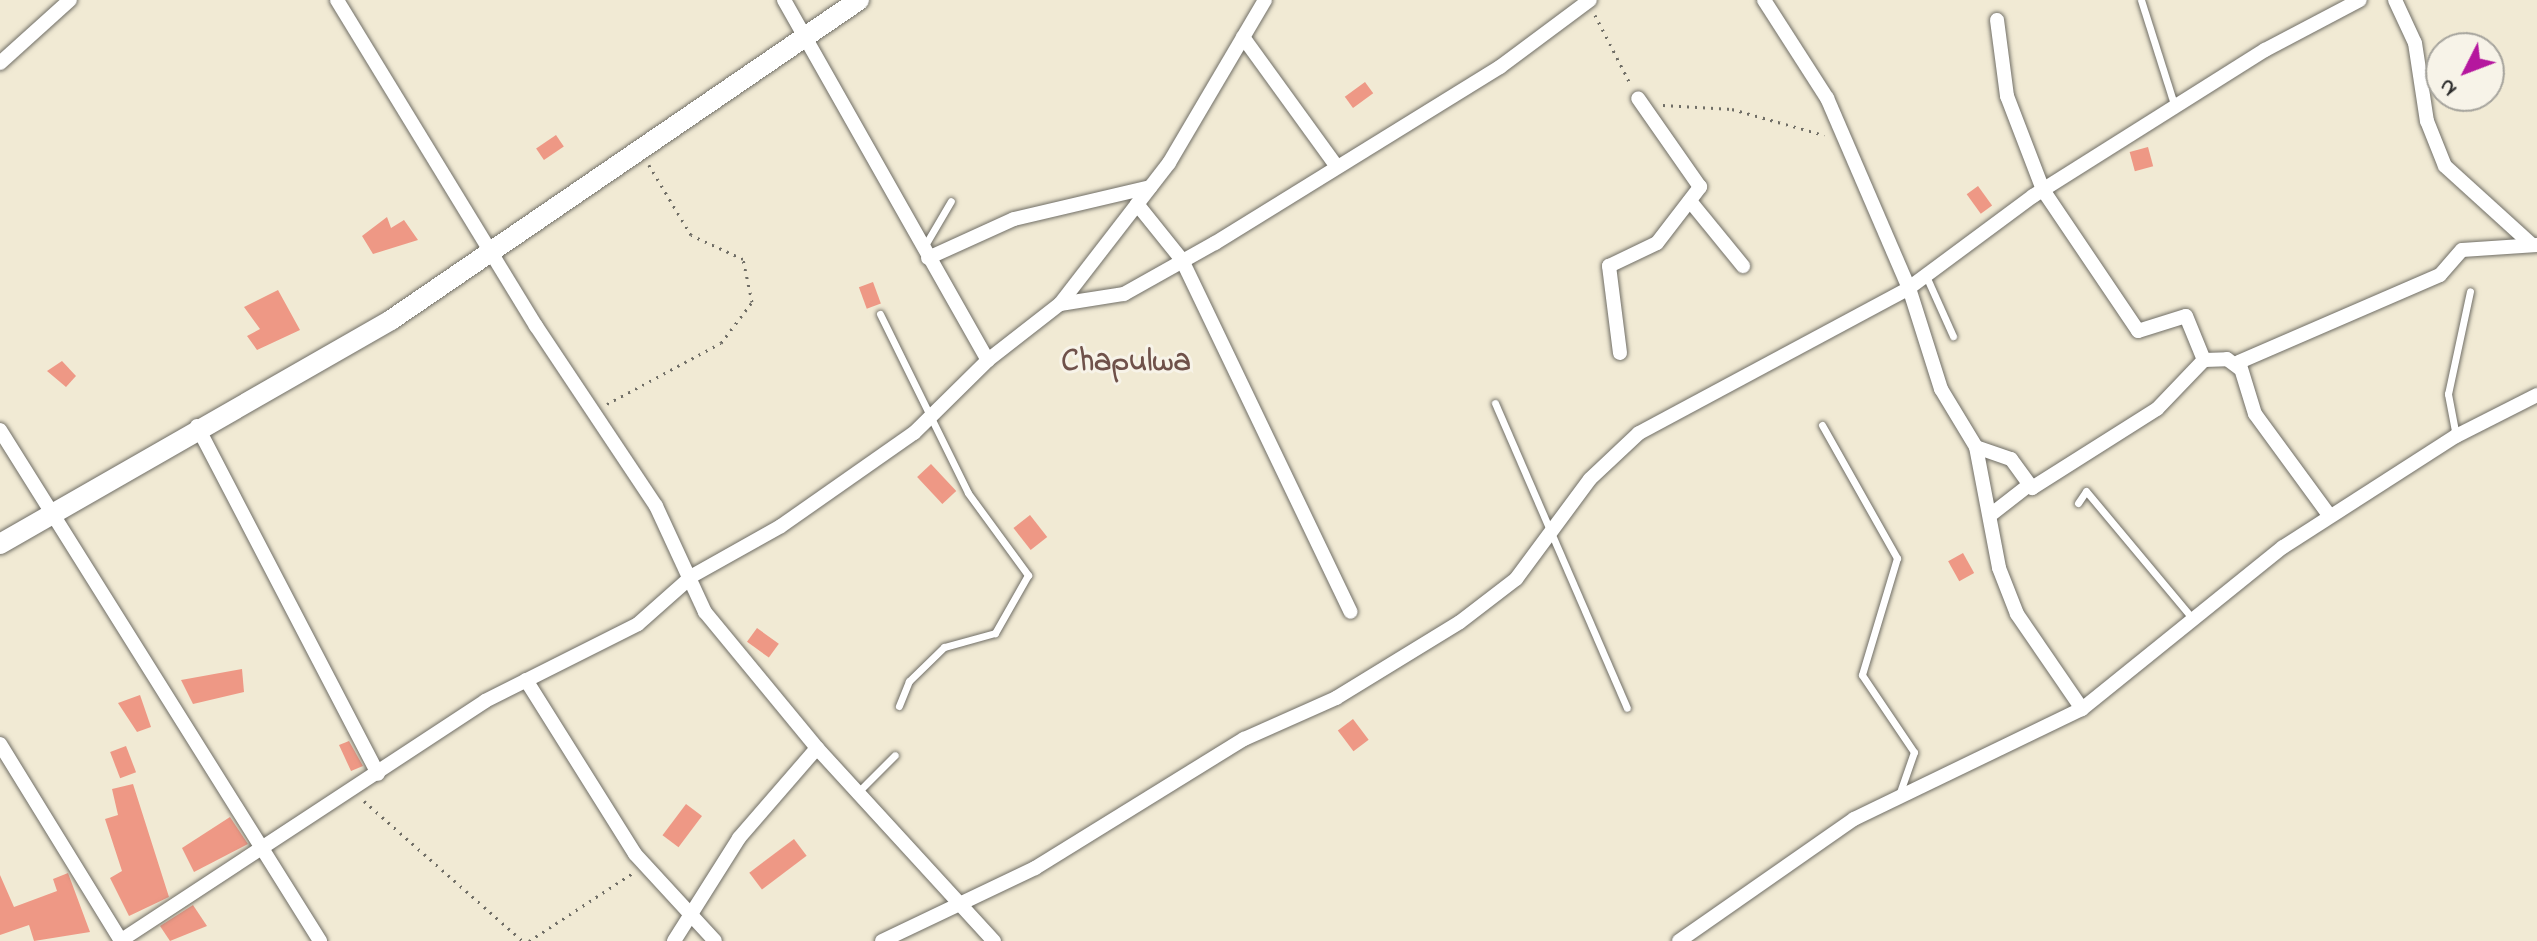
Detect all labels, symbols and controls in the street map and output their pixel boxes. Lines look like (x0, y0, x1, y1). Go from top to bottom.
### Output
north arrow (2425, 32, 2505, 112)
text: N (2432, 70, 2466, 103)
district label: Chapulwa (1061, 344, 1191, 382)

